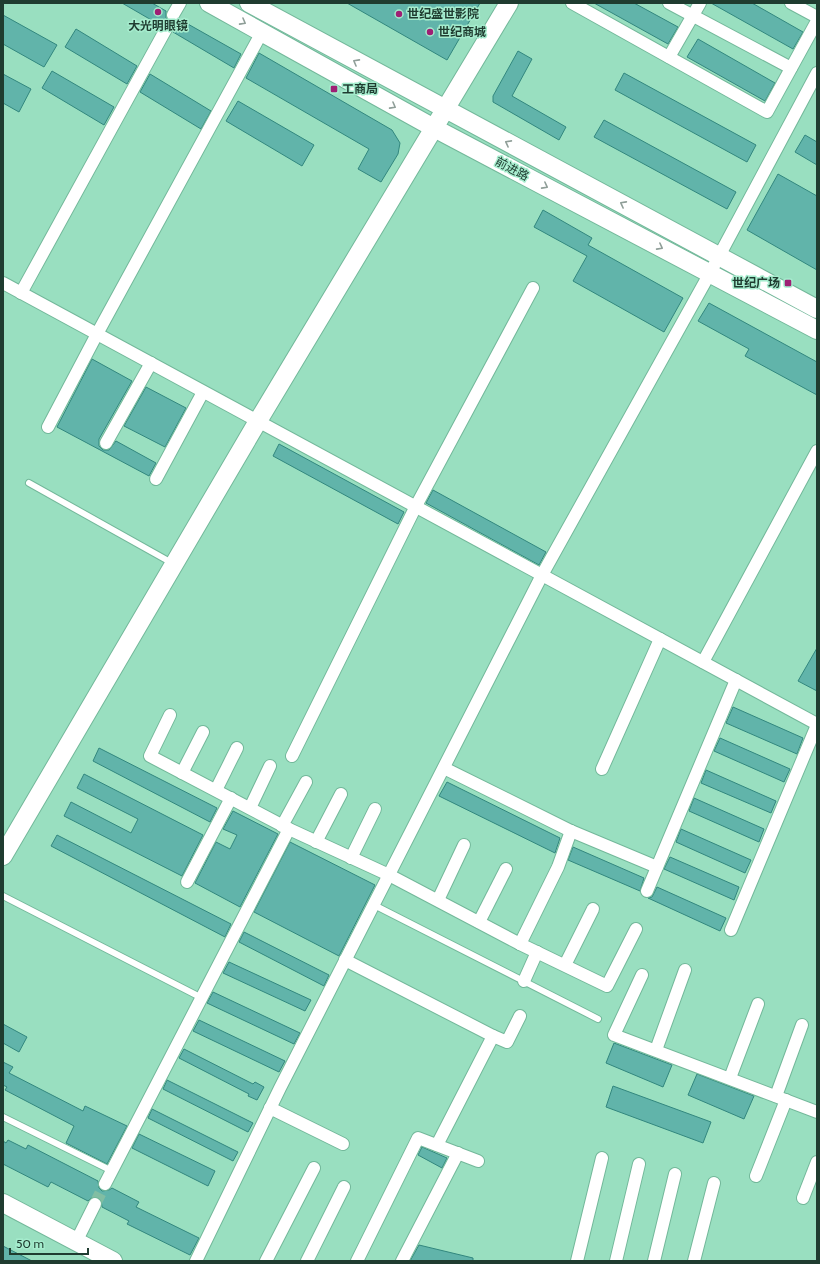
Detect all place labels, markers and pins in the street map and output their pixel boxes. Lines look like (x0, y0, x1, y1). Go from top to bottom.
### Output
place label: 世纪盛世影院 (407, 6, 479, 21)
marker: 大光明眼镜 (153, 7, 163, 17)
marker: 世纪盛世影院 (394, 9, 404, 19)
place label: 大光明眼镜 (128, 18, 188, 33)
place label: 世纪商城 (438, 24, 486, 39)
marker: 世纪商城 (425, 27, 435, 37)
place label: 工商局 (342, 81, 378, 96)
marker: 工商局 (329, 84, 339, 94)
place label: 世纪广场 (732, 275, 780, 290)
marker: 世纪广场 (783, 278, 793, 288)

